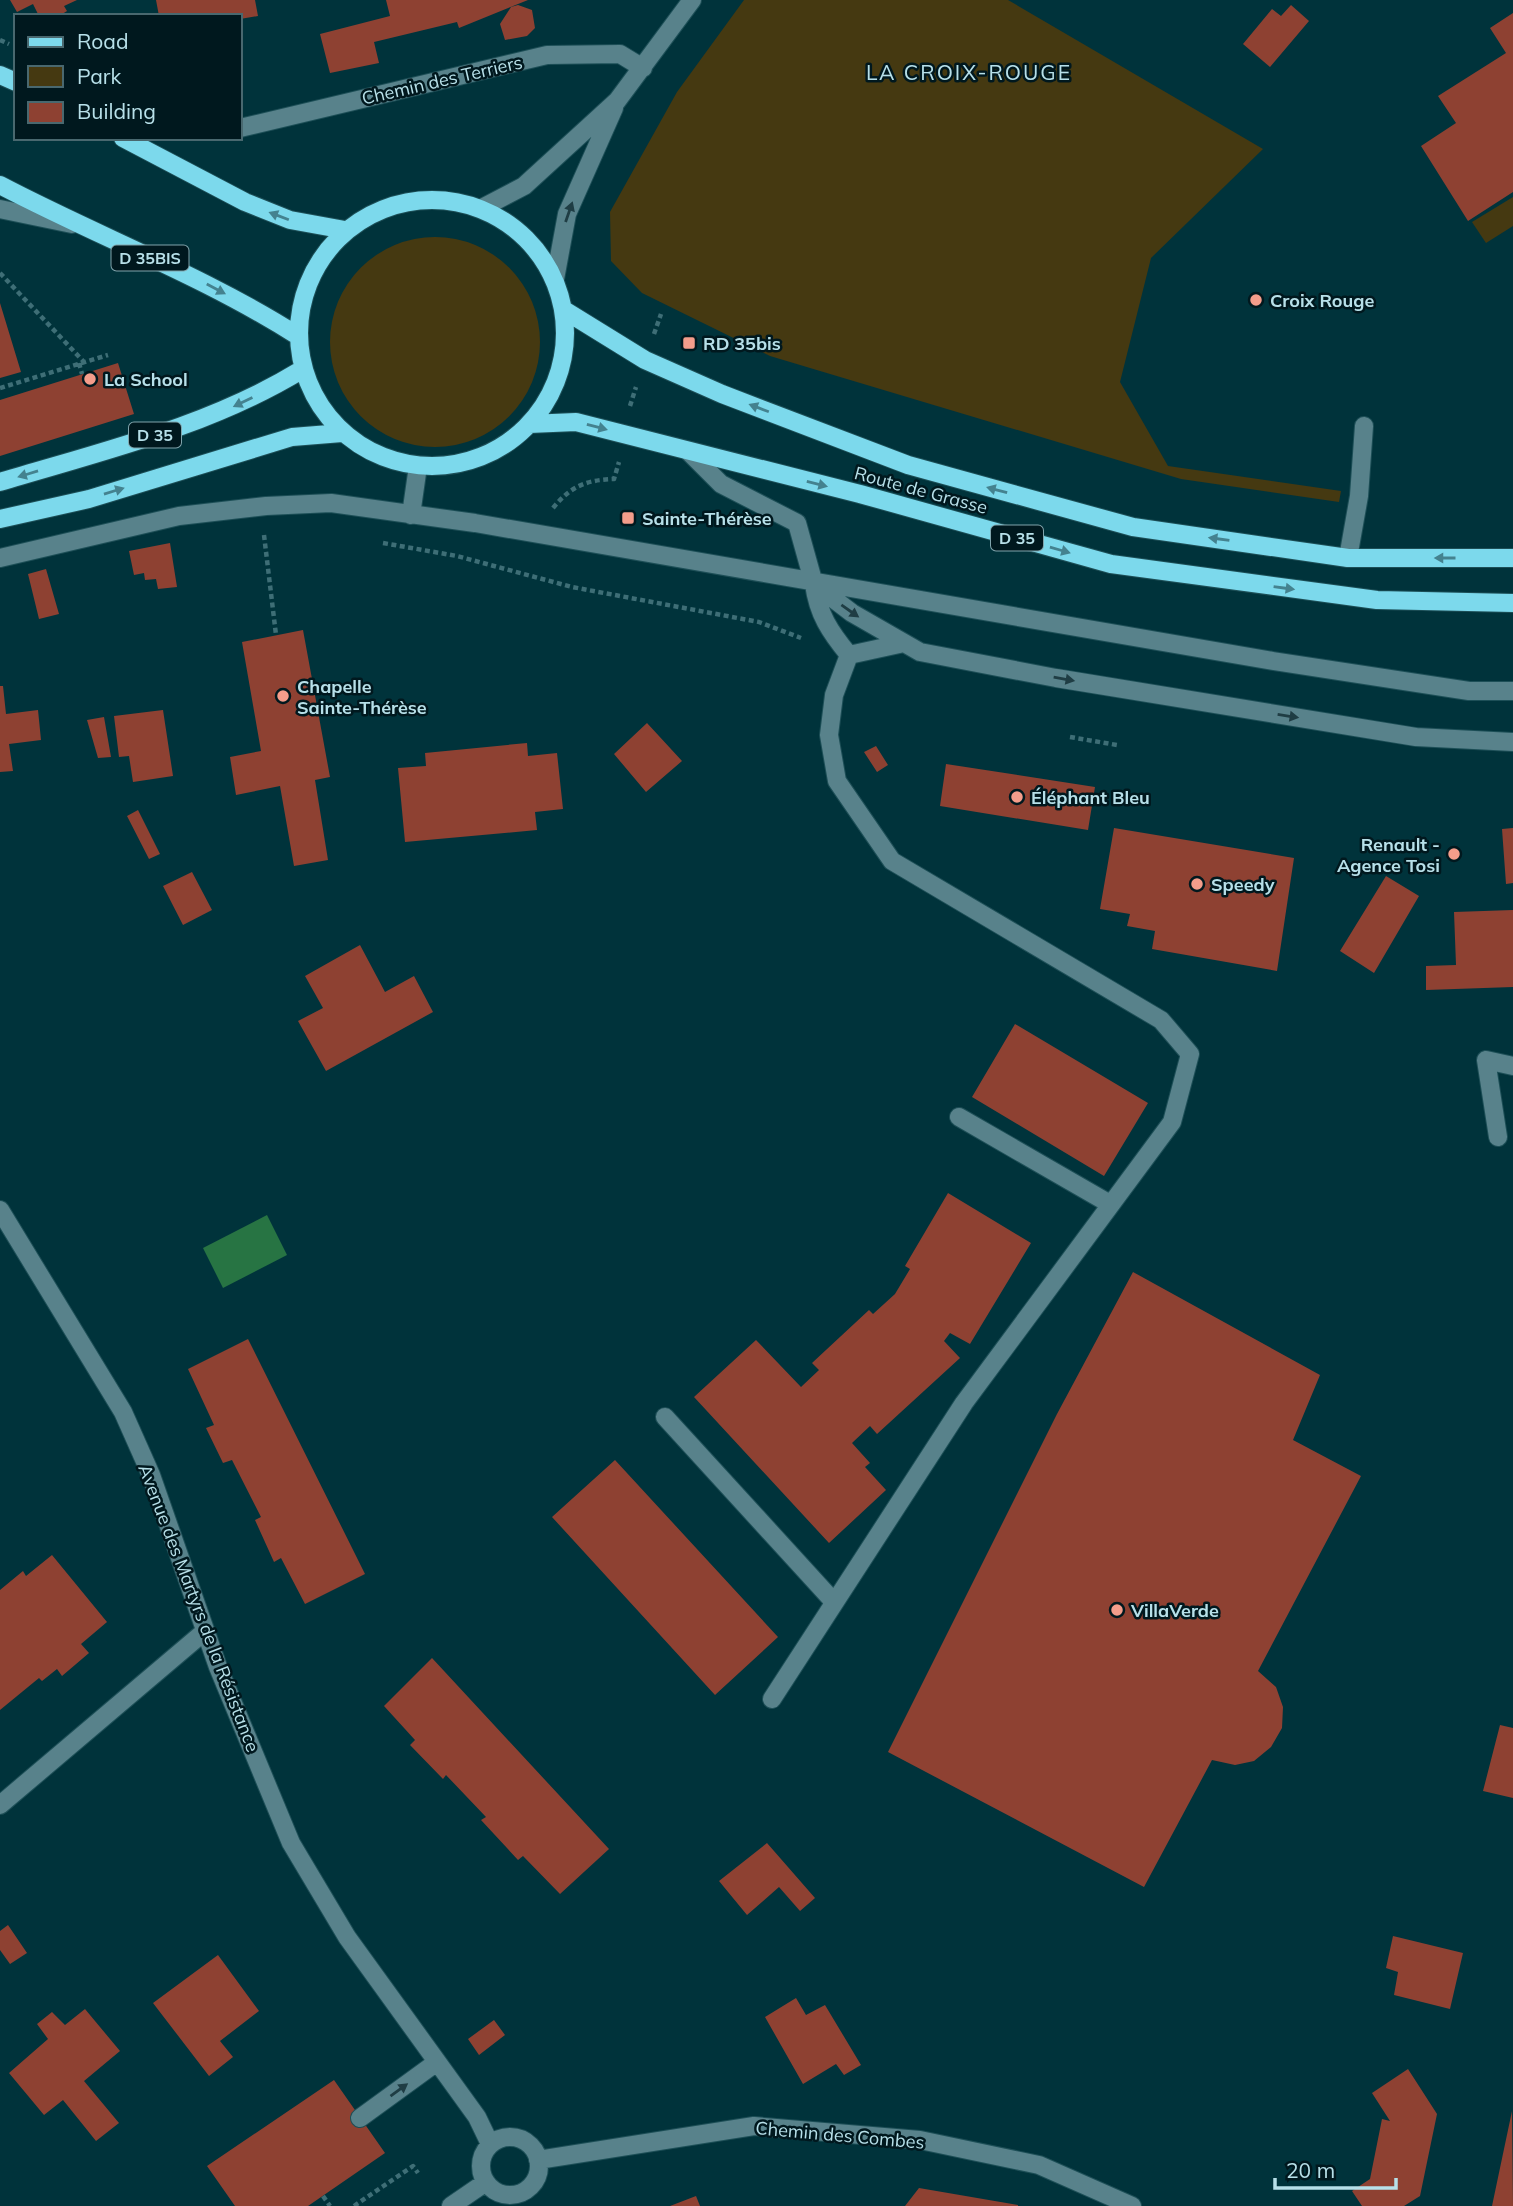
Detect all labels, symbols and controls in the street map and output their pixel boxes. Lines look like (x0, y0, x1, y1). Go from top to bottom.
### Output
legend (14, 14, 242, 140)
text: Road (77, 28, 128, 54)
street label: Chemin des Terriers (360, 50, 525, 110)
district label: LA CROIX-ROUGE (866, 59, 1072, 85)
text: Park (77, 63, 121, 89)
text: Building (77, 98, 156, 124)
one-way arrow (564, 201, 575, 222)
one-way arrow (268, 210, 289, 221)
road number: D 35BIS (111, 246, 188, 270)
one-way arrow (206, 283, 226, 294)
place label: Croix Rouge (1270, 289, 1374, 312)
marker: Croix Rouge (1248, 292, 1264, 308)
place label: RD 35bis (703, 332, 781, 355)
marker: RD 35bis (681, 335, 697, 351)
place label: La School (104, 368, 188, 391)
marker: La School (82, 371, 98, 387)
one-way arrow (233, 397, 253, 408)
one-way arrow (748, 402, 769, 413)
road number: D 35 (129, 422, 181, 448)
one-way arrow (587, 423, 608, 433)
street label: Route de Grasse (852, 461, 990, 519)
one-way arrow (17, 469, 38, 479)
one-way arrow (807, 478, 829, 489)
one-way arrow (986, 484, 1007, 494)
one-way arrow (104, 486, 125, 496)
place label: Sainte-Thérèse (642, 507, 772, 530)
marker: Sainte-Thérèse (620, 510, 636, 526)
road number: D 35 (991, 526, 1043, 551)
one-way arrow (1208, 534, 1230, 545)
one-way arrow (1050, 545, 1072, 556)
one-way arrow (1434, 552, 1456, 564)
one-way arrow (1274, 582, 1296, 593)
one-way arrow (841, 604, 859, 618)
one-way arrow (1053, 674, 1075, 685)
place label: Chapelle Sainte-Thérèse (297, 675, 427, 719)
marker: Chapelle Sainte-Thérèse (275, 688, 291, 704)
one-way arrow (1277, 711, 1299, 722)
place label: Éléphant Bleu (1031, 786, 1150, 809)
marker: Éléphant Bleu (1009, 789, 1025, 805)
place label: Renault - Agence Tosi (1337, 833, 1440, 877)
marker: Renault - Agence Tosi (1446, 846, 1462, 862)
place label: Speedy (1211, 873, 1275, 896)
marker: Speedy (1189, 876, 1205, 892)
street label: Avenue des Martyrs de la Résistance (133, 1461, 265, 1755)
place label: VillaVerde (1130, 1599, 1219, 1622)
marker: VillaVerde (1109, 1602, 1125, 1618)
one-way arrow (390, 2083, 408, 2097)
street label: Chemin des Combes (755, 2116, 925, 2154)
scale bar (1275, 2146, 1396, 2190)
text: 20 m (1286, 2157, 1335, 2183)

